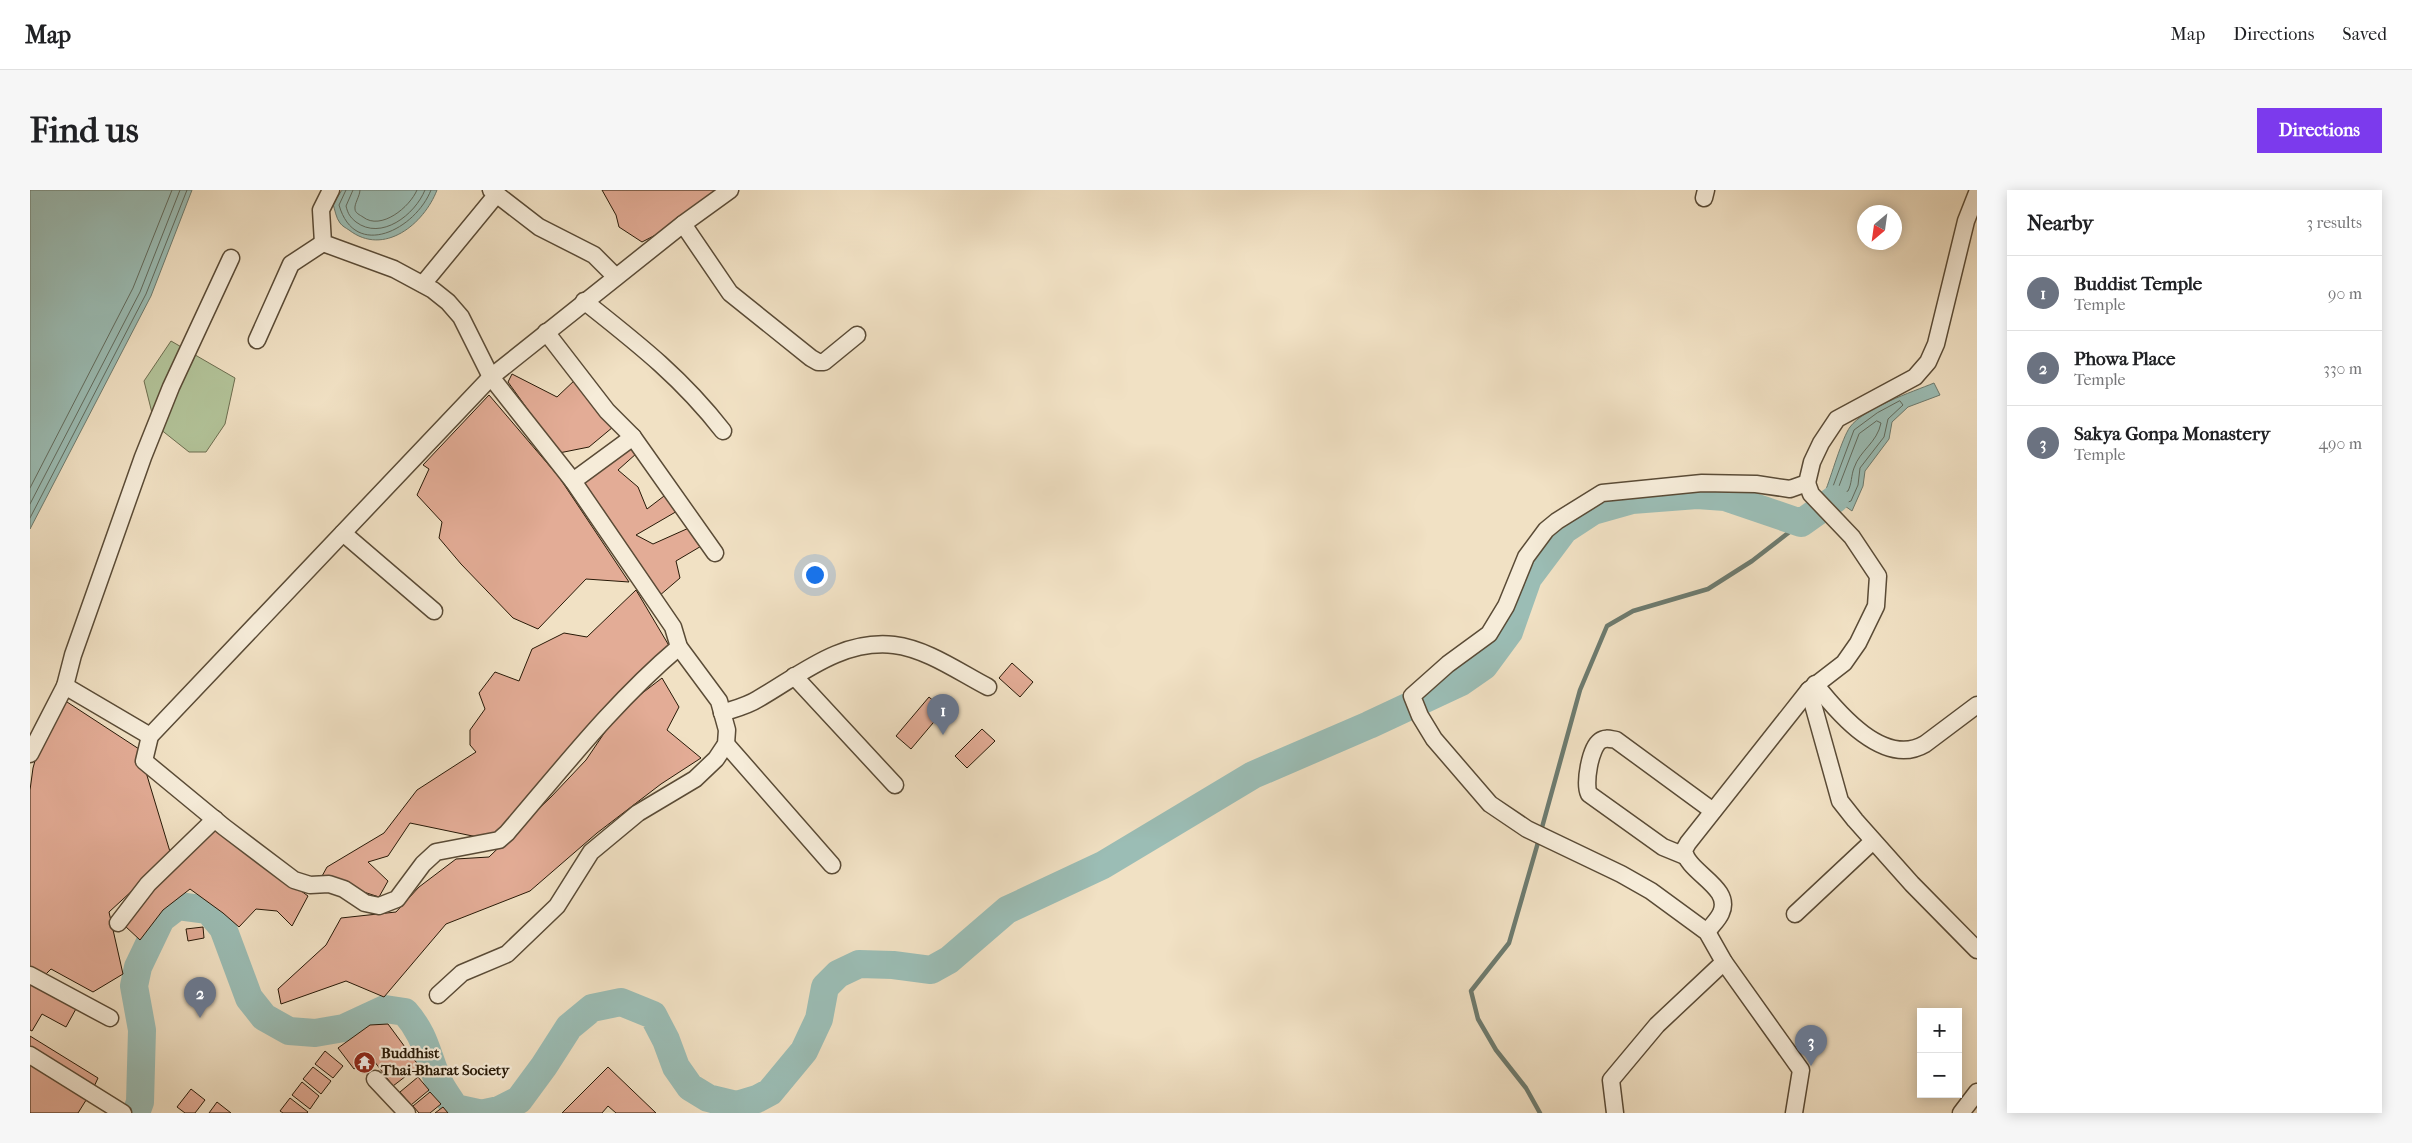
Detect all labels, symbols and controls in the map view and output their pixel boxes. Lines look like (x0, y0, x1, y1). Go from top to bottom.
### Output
text: Map (25, 21, 71, 49)
text: Map (2171, 24, 2205, 45)
text: Directions (2233, 24, 2314, 45)
text: Saved (2342, 24, 2387, 45)
button: Directions (2257, 108, 2382, 153)
text: Find us (30, 110, 139, 151)
north arrow (1857, 205, 1902, 250)
text: Nearby (2027, 211, 2093, 235)
text: 3 results (2306, 213, 2362, 232)
text: Buddist Temple (2074, 273, 2202, 295)
text: 1 (2040, 284, 2046, 303)
text: 90 m (2328, 284, 2362, 303)
text: Temple (2074, 295, 2125, 314)
text: Phowa Place (2074, 348, 2175, 370)
text: 2 (2039, 359, 2047, 378)
text: 330 m (2323, 359, 2362, 378)
text: Temple (2074, 370, 2125, 389)
text: Sakya Gonpa Monastery (2074, 423, 2270, 445)
text: 3 (2040, 434, 2046, 453)
text: 490 m (2319, 434, 2362, 453)
text: Temple (2074, 445, 2125, 464)
your location (802, 562, 828, 588)
pin: 1 (927, 694, 959, 735)
pin: 2 (184, 977, 216, 1018)
map controls (1917, 1008, 1962, 1098)
button: + (1917, 1008, 1962, 1053)
pin: 3 (1795, 1025, 1827, 1066)
place label: Buddhist Thai-Bharat Society (380, 1044, 510, 1079)
temple icon: Buddhist Thai-Bharat Society (353, 1050, 377, 1074)
button: − (1917, 1053, 1962, 1098)

